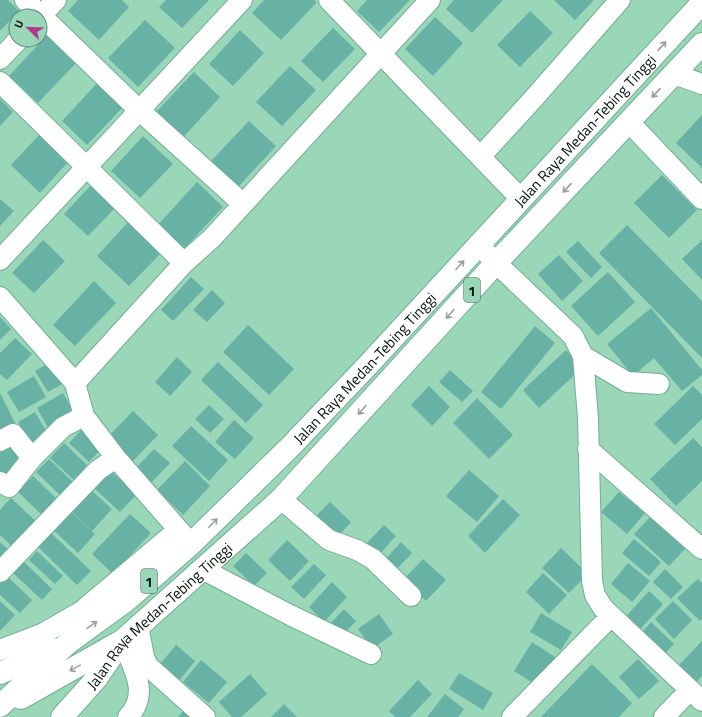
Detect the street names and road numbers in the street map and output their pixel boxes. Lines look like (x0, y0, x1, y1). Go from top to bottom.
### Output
street label: Jalan Raya Medan-Tebing Tinggi (508, 49, 661, 212)
road number: 1 (464, 278, 480, 302)
street label: Jalan Raya Medan-Tebing Tinggi (287, 287, 441, 449)
street label: Jalan Raya Medan-Tebing Tinggi (81, 536, 237, 694)
road number: 1 (141, 569, 157, 593)

